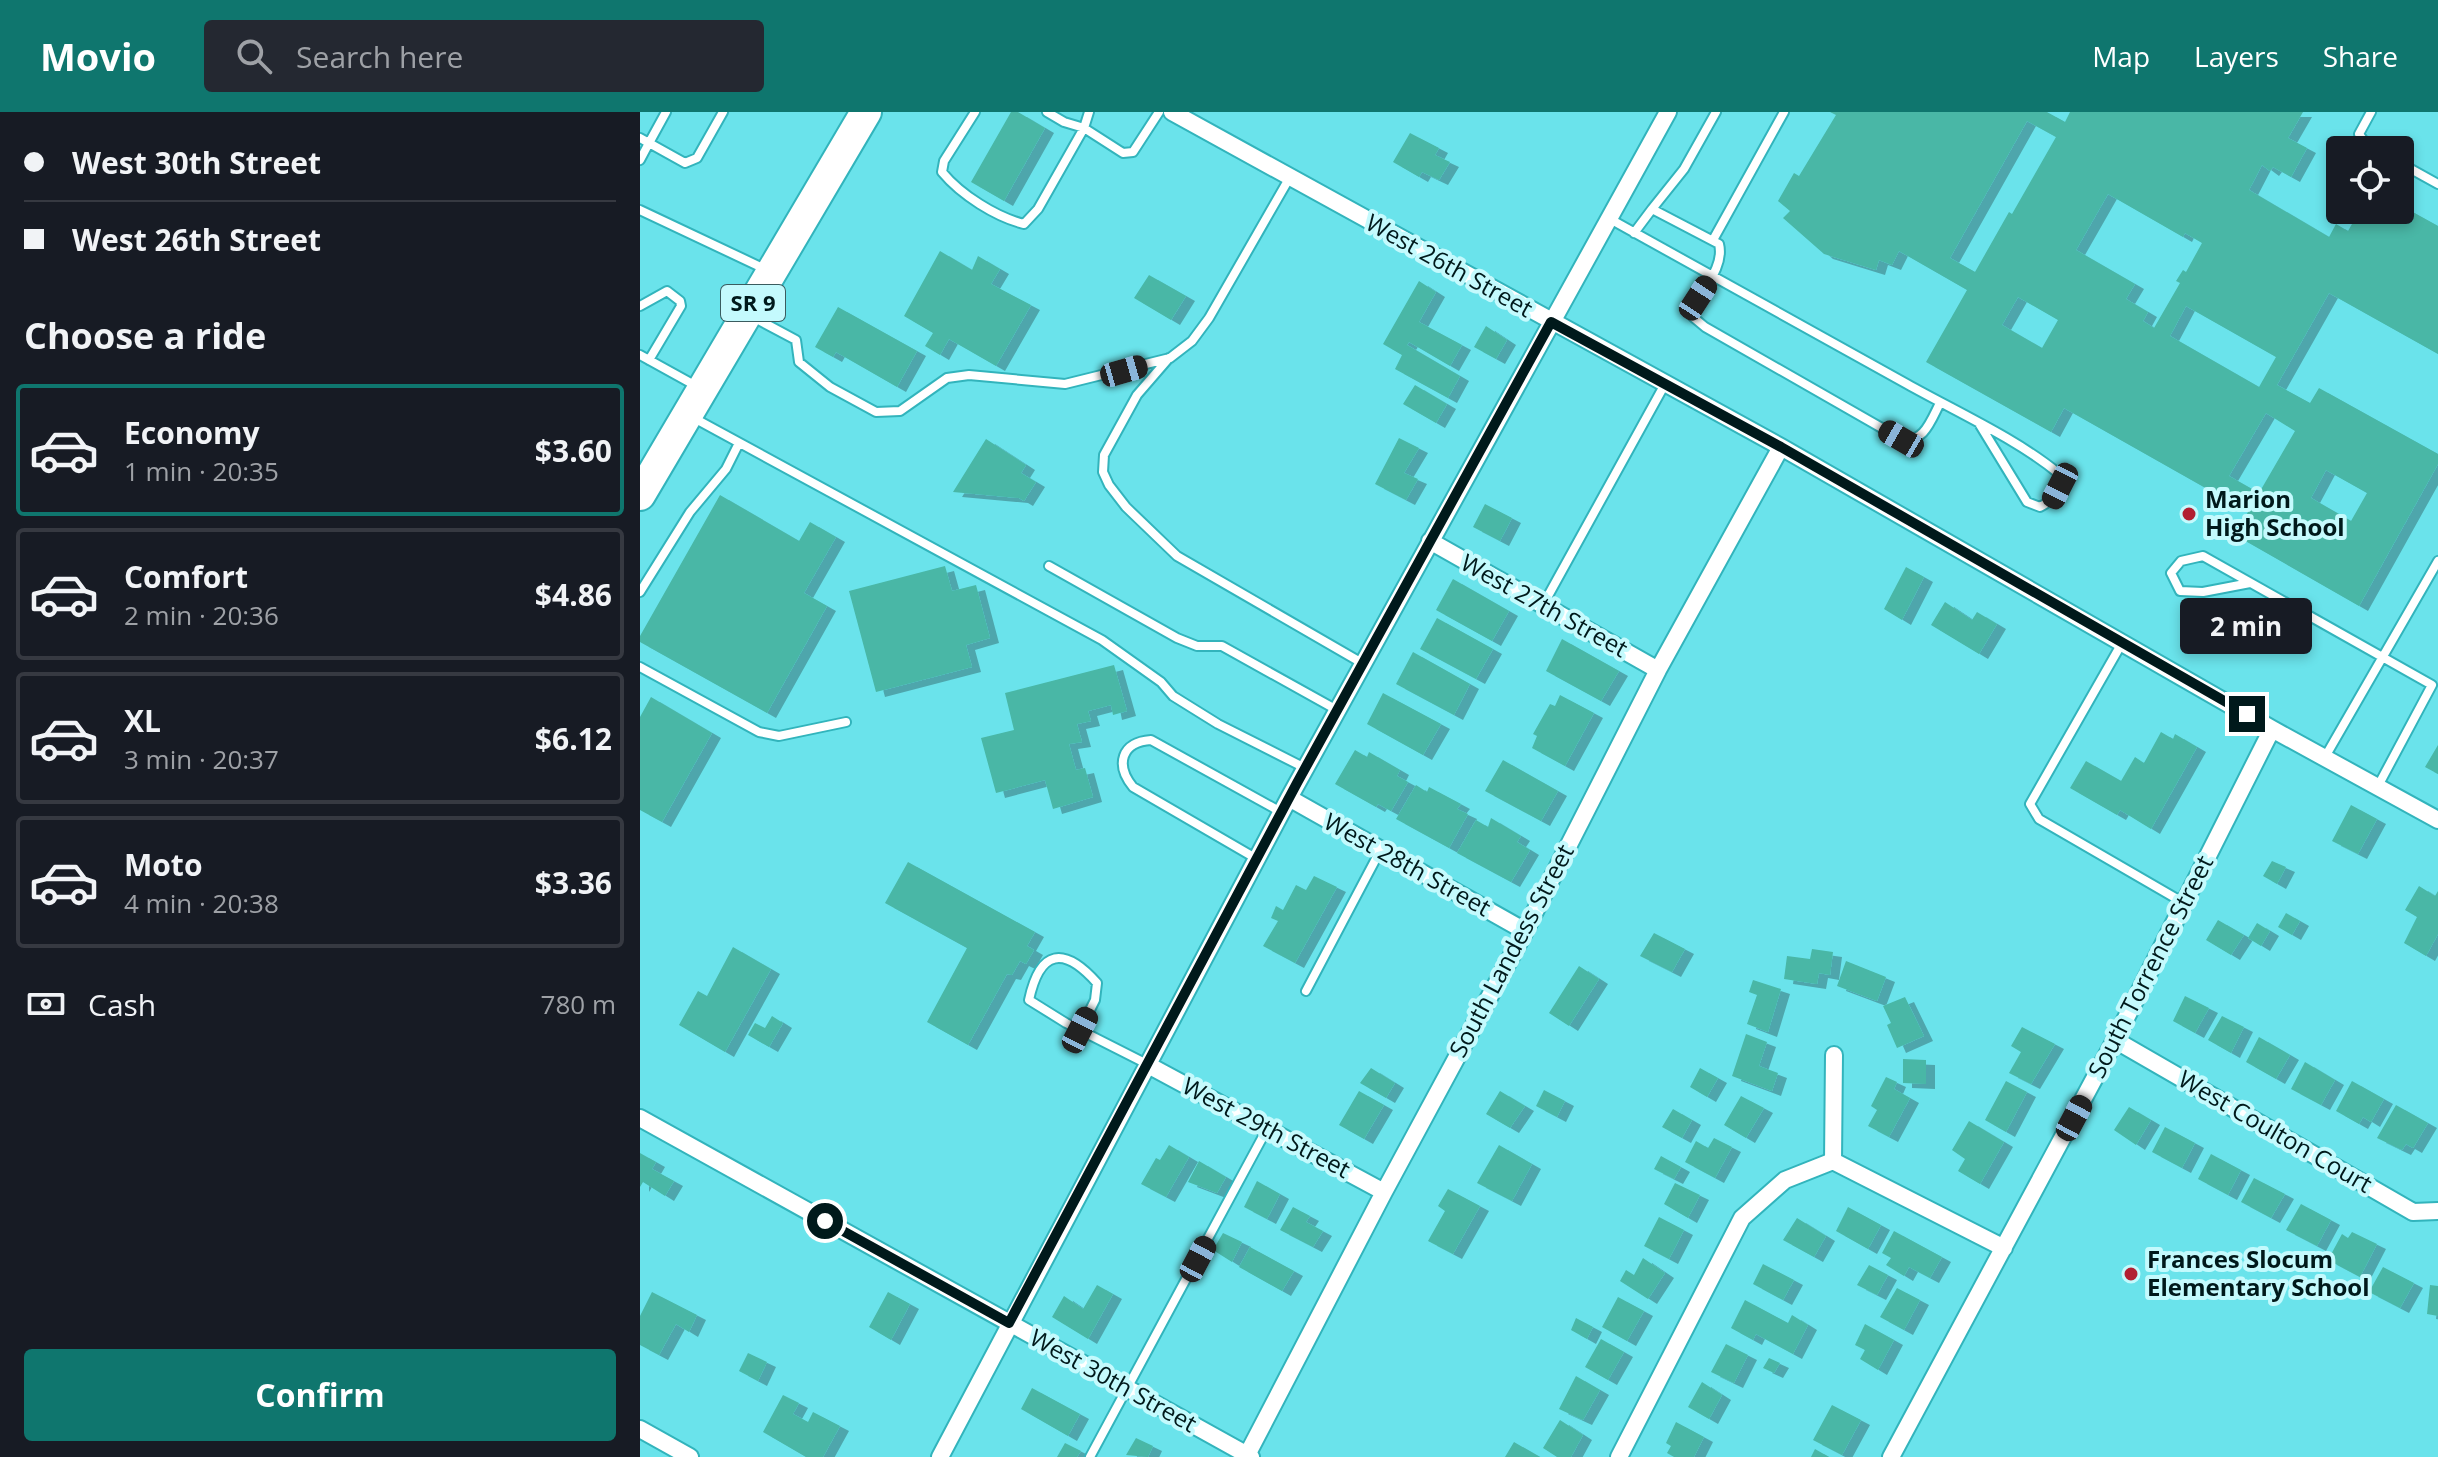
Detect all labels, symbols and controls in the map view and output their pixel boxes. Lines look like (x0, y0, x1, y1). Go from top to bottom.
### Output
search box (204, 20, 764, 92)
text: Movio (40, 30, 156, 82)
icon: search (232, 34, 276, 78)
text: Search here (296, 36, 463, 77)
text: Map (2092, 37, 2150, 75)
text: Layers (2194, 37, 2279, 75)
text: Share (2323, 37, 2398, 75)
map controls (2326, 136, 2414, 224)
button: locate (2326, 136, 2414, 224)
text: West 30th Street (72, 142, 321, 183)
street label: West 26th Street (1360, 205, 1539, 324)
text: West 26th Street (72, 219, 321, 260)
car (1675, 271, 1721, 325)
road number: SR 9 (721, 285, 785, 321)
text: Choose a ride (24, 311, 266, 360)
car (1098, 353, 1150, 389)
text: Economy (124, 412, 260, 453)
icon: car (28, 414, 100, 486)
car (1874, 417, 1928, 461)
text: $3.60 (535, 430, 612, 471)
text: 1 min · 20:35 (124, 453, 279, 489)
car (2038, 459, 2082, 513)
place label: Marion High School (2205, 482, 2345, 543)
marker: Marion High School (2180, 505, 2198, 523)
street label: West 27th Street (1455, 545, 1634, 664)
text: Comfort (124, 556, 248, 597)
icon: car (28, 558, 100, 630)
text: $4.86 (535, 574, 612, 615)
text: 2 min · 20:36 (124, 597, 279, 633)
callout: 2 min (2181, 598, 2313, 654)
text: 2 min (2210, 608, 2282, 644)
route end (2229, 696, 2265, 732)
text: XL (124, 700, 161, 741)
icon: car (28, 702, 100, 774)
text: $6.12 (535, 718, 612, 759)
text: 3 min · 20:37 (124, 741, 279, 777)
street label: West 28th Street (1318, 804, 1497, 923)
street label: South Landess Street (1441, 838, 1581, 1063)
text: Moto (124, 844, 202, 885)
icon: car (28, 846, 100, 918)
street label: South Torrence Street (2079, 849, 2220, 1083)
text: $3.36 (535, 862, 612, 903)
text: 4 min · 20:38 (124, 885, 279, 921)
icon: cash (24, 982, 68, 1026)
text: Cash (88, 984, 156, 1025)
text: 780 m (541, 986, 616, 1022)
car (1058, 1003, 1102, 1057)
street label: West Coulton Court (2173, 1062, 2379, 1200)
street label: West 29th Street (1177, 1068, 1357, 1185)
car (2052, 1091, 2096, 1145)
route start (807, 1203, 843, 1239)
car (1176, 1232, 1220, 1286)
place label: Frances Slocum Elementary School (2147, 1242, 2370, 1303)
marker: Frances Slocum Elementary School (2122, 1265, 2140, 1283)
street label: West 30th Street (1024, 1320, 1203, 1439)
button: Confirm (24, 1349, 616, 1441)

